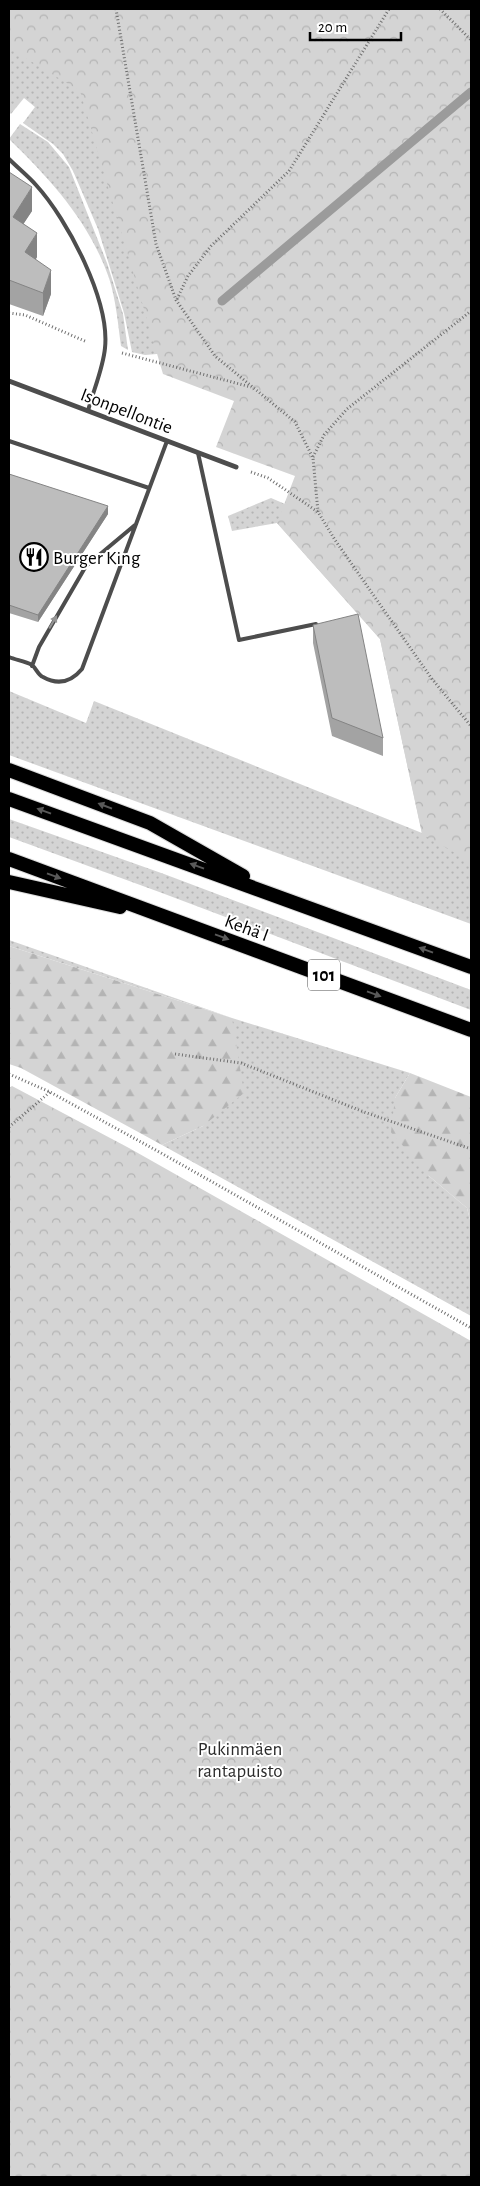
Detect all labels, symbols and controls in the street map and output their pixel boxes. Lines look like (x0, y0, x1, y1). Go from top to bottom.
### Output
scale bar (310, 10, 401, 42)
text: 20 m (318, 20, 347, 35)
street label: Isonpellontie (78, 385, 175, 438)
restaurant icon: Burger King (19, 542, 49, 572)
place label: Burger King (53, 549, 141, 568)
one-way arrow (49, 614, 57, 629)
one-way arrow (97, 802, 112, 810)
one-way arrow (36, 807, 51, 815)
one-way arrow (189, 862, 204, 870)
one-way arrow (47, 873, 62, 880)
street label: Kehä I (222, 912, 271, 945)
one-way arrow (215, 934, 229, 942)
one-way arrow (418, 946, 433, 953)
road number: 101 (308, 960, 340, 990)
one-way arrow (367, 990, 382, 998)
park label: Pukinmäen rantapuisto (197, 1740, 283, 1781)

